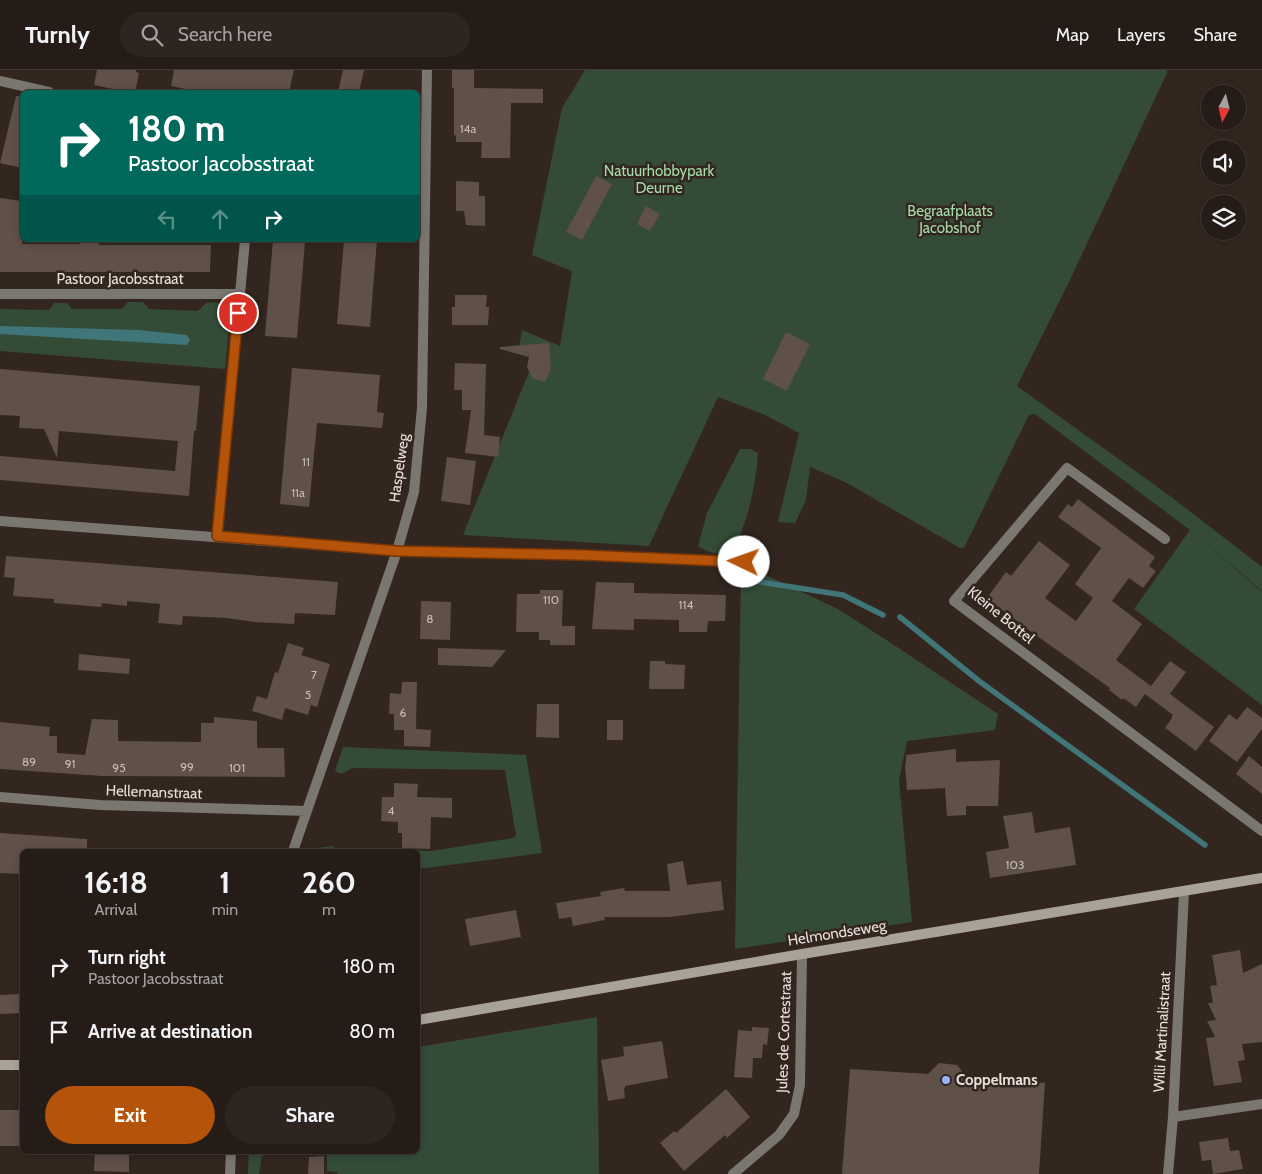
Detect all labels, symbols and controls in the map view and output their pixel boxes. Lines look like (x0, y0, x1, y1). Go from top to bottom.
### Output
search box (120, 12, 470, 57)
text: Turnly (25, 20, 90, 49)
icon: search (138, 21, 166, 49)
text: Search here (178, 23, 272, 46)
text: Map (1056, 24, 1089, 46)
text: Layers (1117, 24, 1166, 46)
text: Share (1194, 24, 1237, 46)
north arrow (1201, 85, 1246, 130)
map controls (1201, 85, 1246, 240)
text: 180 m (128, 107, 225, 150)
icon: right (45, 110, 110, 175)
house number: 14a (460, 121, 477, 136)
button: sound (1201, 140, 1246, 185)
text: Pastoor Jacobsstraat (128, 150, 314, 177)
park label: Natuurhobbypark Deurne (604, 162, 714, 197)
button: layers (1201, 195, 1246, 240)
park label: Begraafplaats Jacobshof (907, 202, 993, 237)
icon: left (153, 205, 181, 233)
icon: ahead (206, 205, 234, 233)
icon: right (259, 205, 287, 233)
street label: Pastoor Jacobsstraat (57, 270, 183, 288)
pin (217, 292, 259, 334)
icon: arrive (224, 299, 252, 327)
street label: Haspelweg (385, 432, 413, 504)
house number: 11 (302, 454, 310, 469)
house number: 11a (291, 485, 305, 500)
position arrow (717, 535, 769, 587)
street label: Kleine Bottel (964, 583, 1038, 648)
house number: 110 (543, 592, 559, 607)
house number: 114 (679, 597, 693, 612)
house number: 8 (426, 611, 434, 626)
house number: 7 (311, 667, 317, 682)
house number: 5 (305, 687, 311, 702)
house number: 6 (400, 705, 407, 720)
house number: 89 (22, 754, 36, 769)
house number: 91 (65, 756, 75, 771)
house number: 99 (180, 759, 194, 774)
house number: 95 (112, 760, 126, 775)
house number: 101 (229, 760, 245, 775)
street label: Hellemanstraat (105, 781, 203, 803)
house number: 4 (388, 803, 395, 818)
house number: 103 (1006, 857, 1024, 872)
text: 16:18 (84, 864, 148, 901)
text: 1 (219, 864, 230, 901)
text: 260 (302, 864, 356, 901)
text: Arrival (95, 900, 137, 919)
text: min (212, 900, 238, 919)
text: m (322, 900, 336, 919)
street label: Helmondseweg (786, 916, 888, 950)
text: Turn right (88, 946, 166, 969)
icon: right (45, 953, 73, 981)
text: 180 m (343, 955, 395, 978)
text: Pastoor Jacobsstraat (88, 969, 223, 988)
street label: Jules de Cortestraat (773, 971, 795, 1094)
street label: Willi Martinalistraat (1150, 971, 1174, 1093)
icon: arrive (45, 1018, 73, 1046)
text: Arrive at destination (88, 1020, 252, 1043)
text: 80 m (349, 1020, 395, 1043)
place label: Coppelmans (956, 1071, 1038, 1089)
marker: Coppelmans (940, 1074, 952, 1086)
button: Exit (45, 1086, 215, 1144)
button: Share (225, 1086, 395, 1144)

